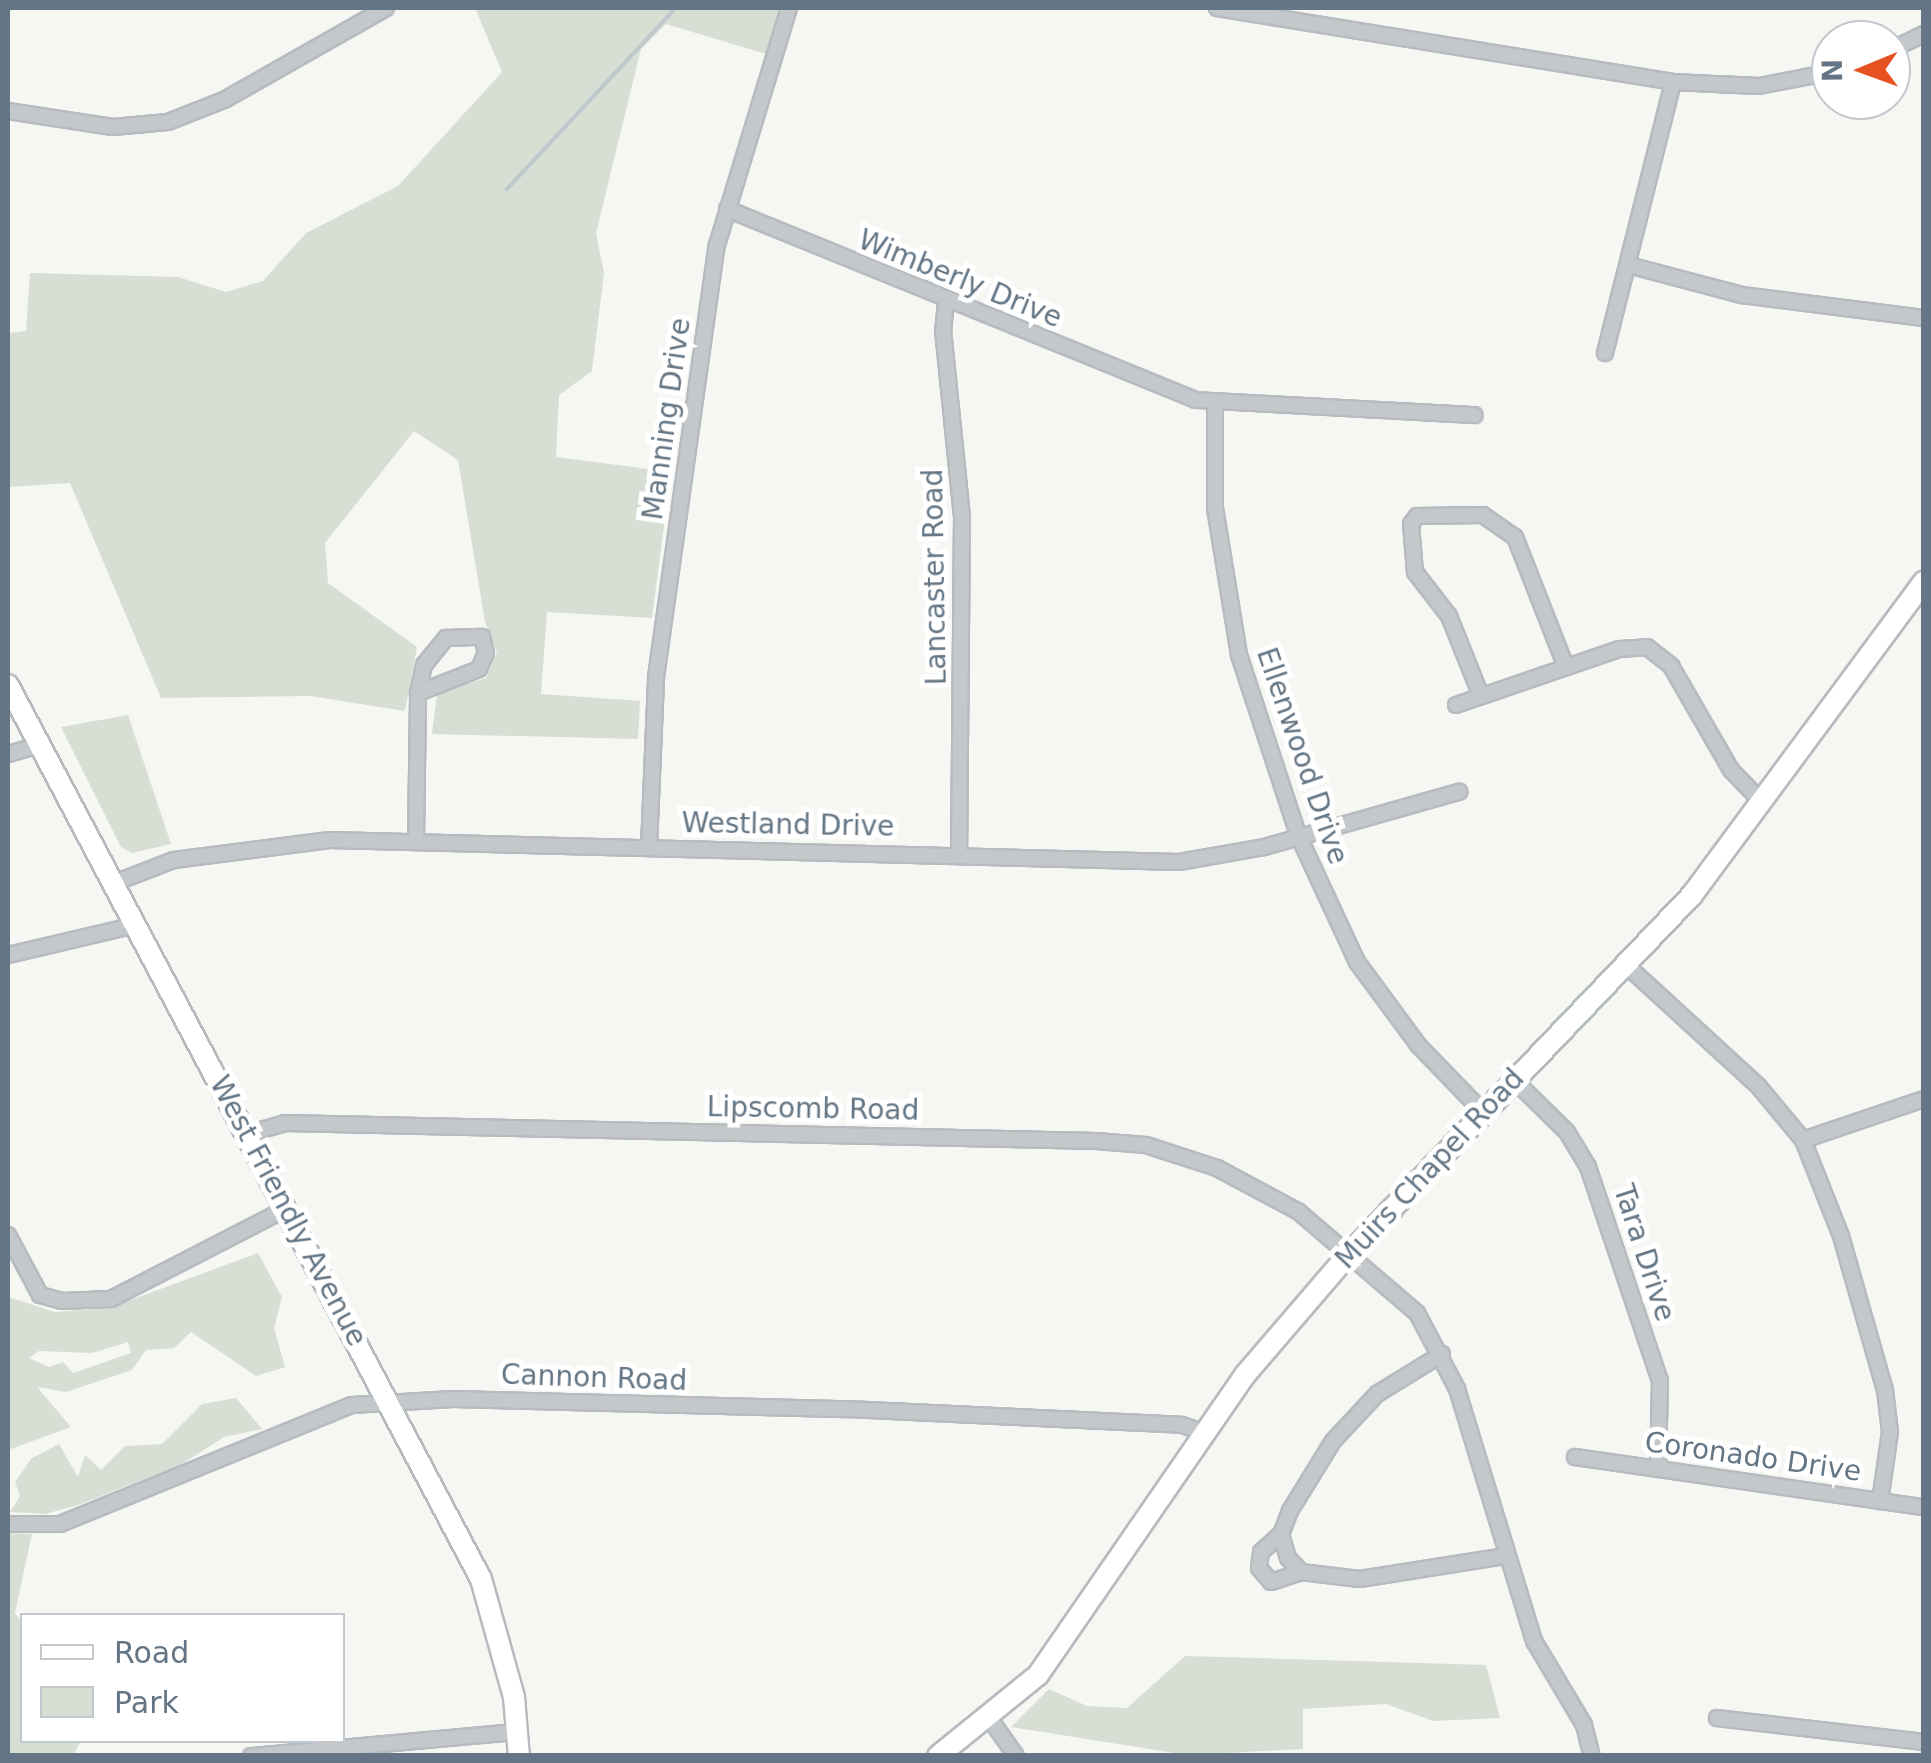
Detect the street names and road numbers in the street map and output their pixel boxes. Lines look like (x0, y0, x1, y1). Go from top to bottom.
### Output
street label: Wimberly Drive (853, 223, 1067, 335)
street label: Manning Drive (636, 316, 698, 522)
street label: Lancaster Road (916, 468, 954, 686)
street label: Ellenwood Drive (1249, 643, 1355, 869)
street label: Westland Drive (681, 806, 895, 844)
street label: Muirs Chapel Road (1329, 1062, 1531, 1276)
street label: West Friendly Avenue (202, 1070, 374, 1352)
street label: Lipscomb Road (706, 1090, 920, 1128)
street label: Tara Drive (1606, 1180, 1682, 1326)
street label: Cannon Road (500, 1358, 688, 1398)
street label: Coronado Drive (1643, 1425, 1863, 1489)

